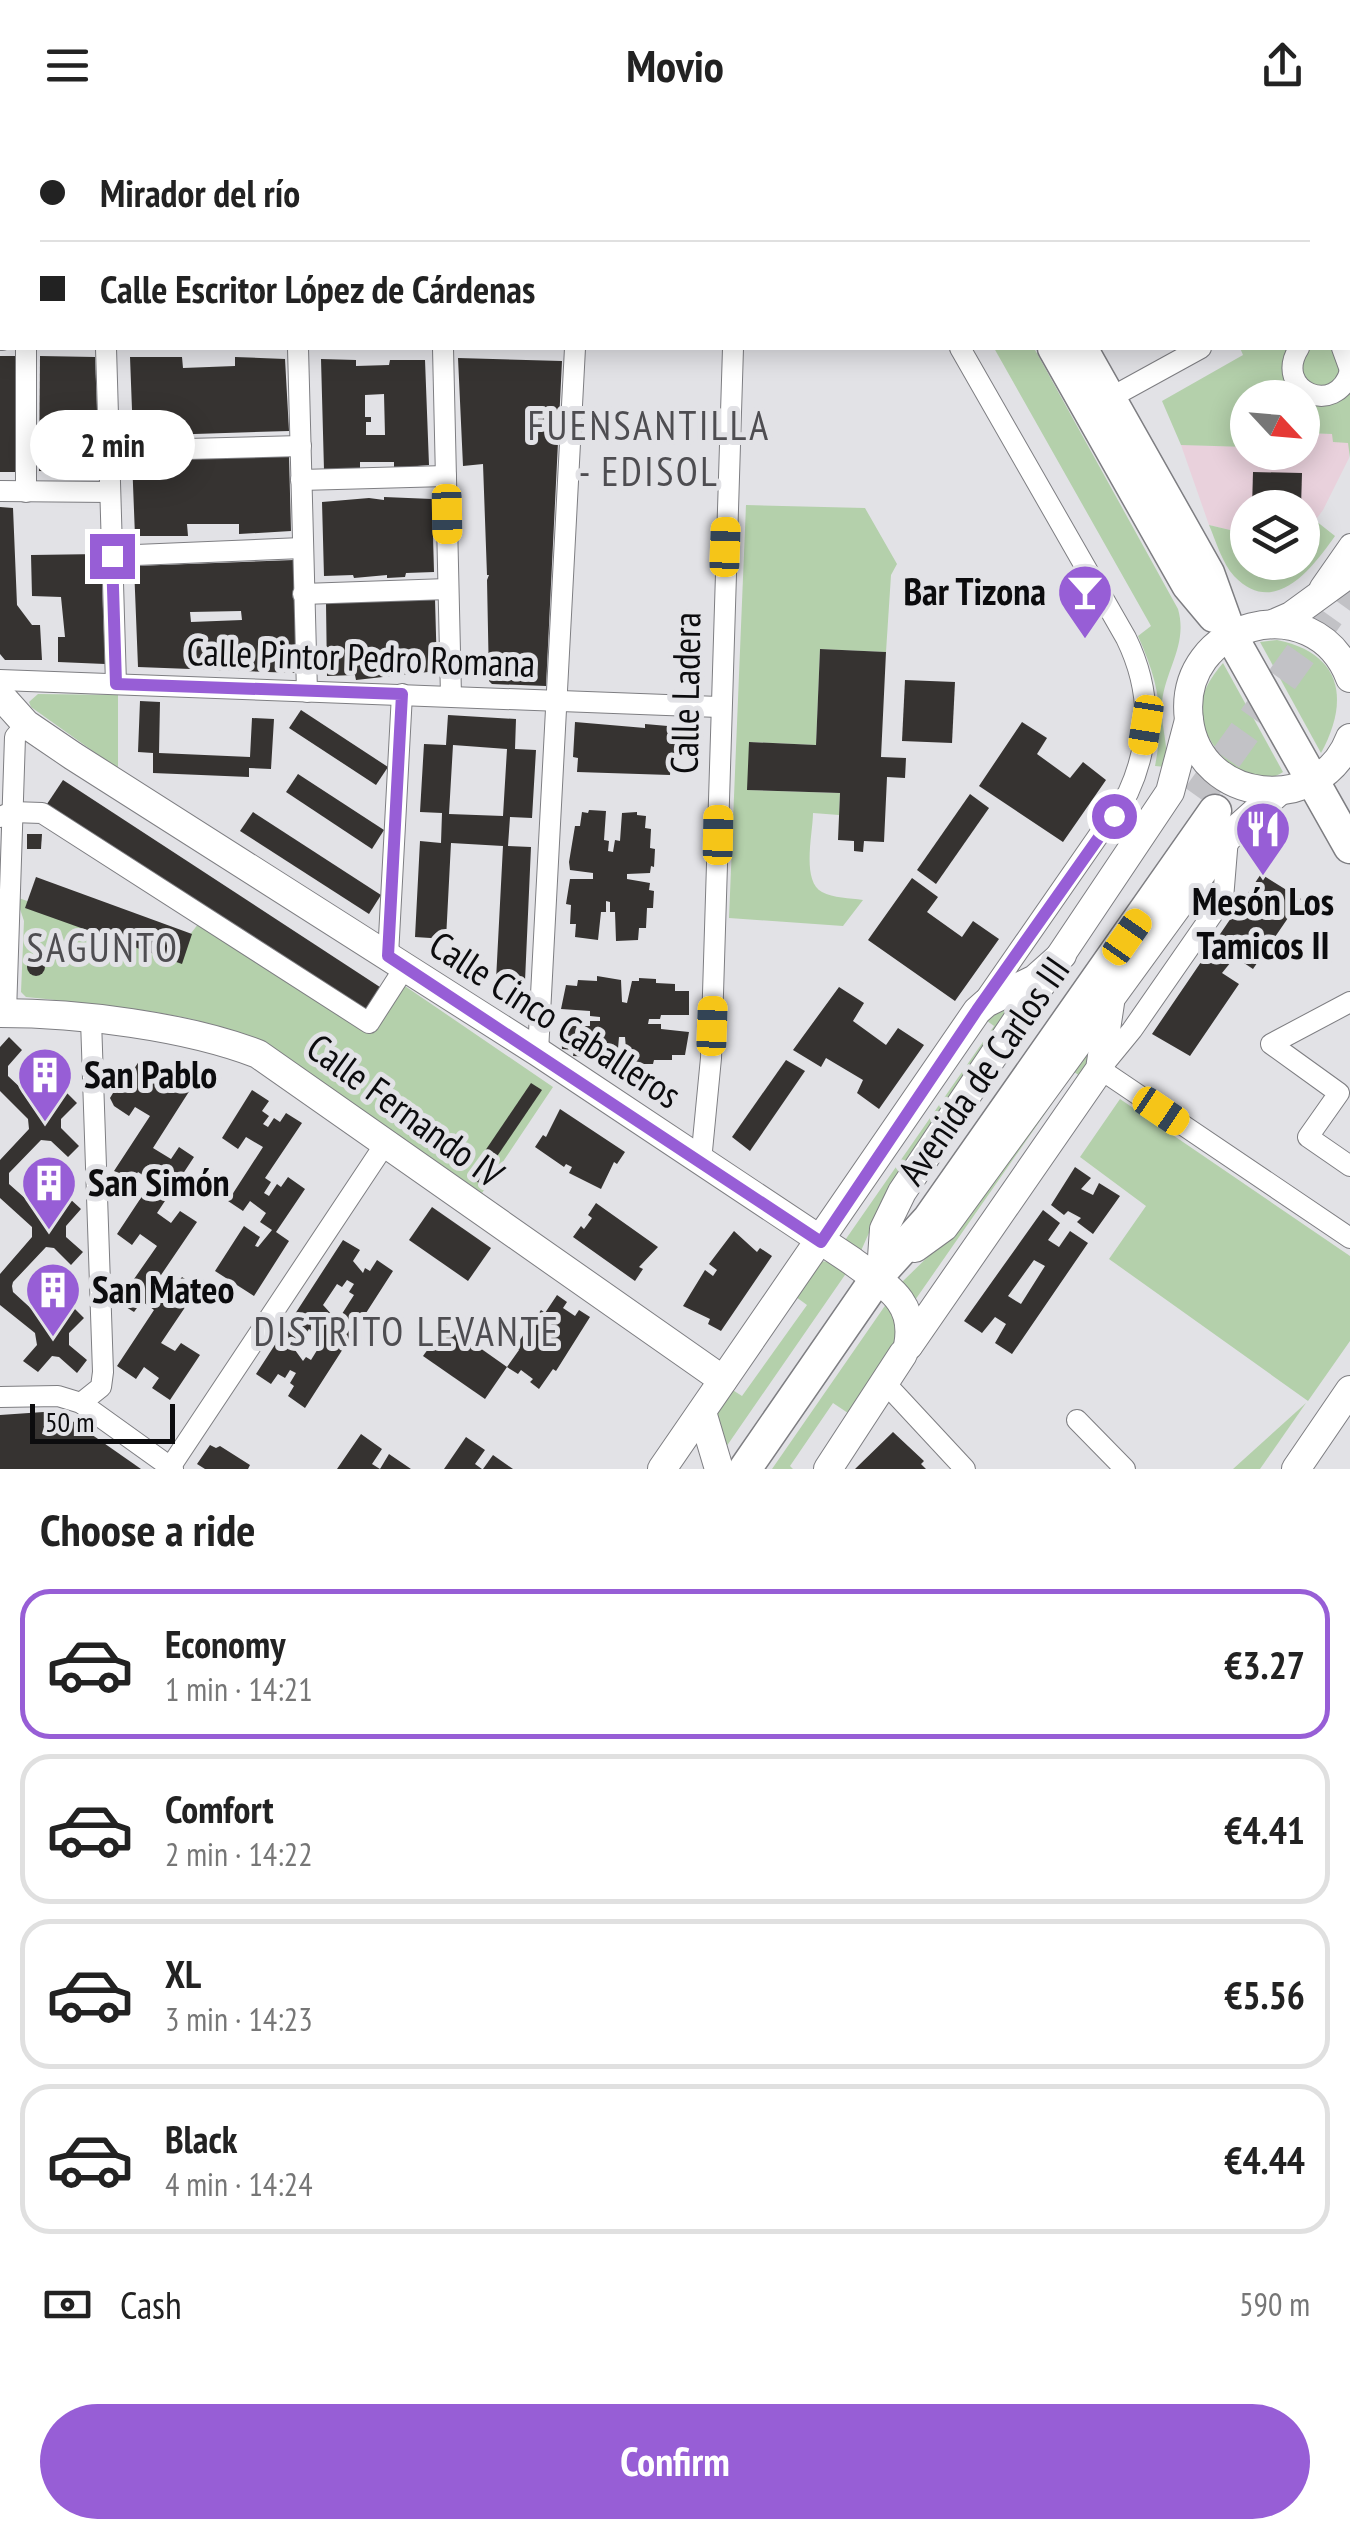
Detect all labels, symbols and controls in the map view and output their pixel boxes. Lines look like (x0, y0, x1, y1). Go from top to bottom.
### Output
text: Movio (626, 36, 724, 94)
icon: menu (40, 38, 95, 93)
icon: share (1255, 38, 1310, 93)
text: Mirador del río (100, 168, 300, 217)
text: Calle Escritor López de Cárdenas (100, 264, 535, 313)
north arrow (1230, 380, 1320, 470)
map controls (1230, 380, 1320, 580)
district label: FUENSANTILLA - EDISOL (527, 399, 771, 497)
callout: 2 min (29, 411, 194, 481)
text: 2 min (80, 424, 145, 466)
car (431, 484, 463, 544)
button: layers (1230, 490, 1320, 580)
car (709, 516, 741, 578)
route end (90, 534, 135, 579)
bar icon: Bar Tizona (1055, 562, 1115, 641)
place label: Bar Tizona (903, 566, 1046, 615)
street label: Calle Ladera (659, 612, 710, 774)
street label: Calle Pintor Pedro Romana (186, 626, 536, 687)
car (1126, 693, 1166, 757)
route start (1092, 794, 1137, 839)
restaurant icon: Mesón Los Tamicos II (1233, 799, 1293, 878)
car (702, 805, 734, 865)
place label: Mesón Los Tamicos II (1192, 876, 1334, 969)
car (1098, 904, 1156, 970)
street label: Calle Cinco Caballeros (421, 919, 691, 1118)
district label: SAGUNTO (26, 921, 180, 973)
street label: Avenida de Carlos III (886, 947, 1080, 1194)
car (696, 995, 728, 1057)
street label: Calle Fernando IV (298, 1022, 514, 1198)
building icon: San Pablo (15, 1045, 75, 1124)
place label: San Pablo (84, 1049, 217, 1098)
car (1128, 1082, 1194, 1140)
building icon: San Simón (19, 1153, 79, 1232)
place label: San Simón (88, 1157, 230, 1206)
building icon: San Mateo (23, 1260, 83, 1339)
place label: San Mateo (92, 1264, 234, 1313)
district label: DISTRITO LEVANTE (254, 1305, 560, 1357)
scale bar (30, 1399, 175, 1444)
text: 50 m (45, 1403, 94, 1440)
text: Choose a ride (40, 1500, 255, 1558)
icon: car (45, 1619, 135, 1709)
text: Economy (165, 1619, 285, 1668)
text: €3.27 (1224, 1640, 1305, 1689)
text: 1 min · 14:21 (165, 1668, 313, 1710)
icon: car (45, 1784, 135, 1874)
text: Comfort (165, 1784, 274, 1833)
text: €4.41 (1224, 1805, 1305, 1854)
text: 2 min · 14:22 (165, 1833, 313, 1875)
icon: car (45, 1949, 135, 2039)
text: XL (165, 1949, 201, 1998)
text: €5.56 (1224, 1970, 1305, 2019)
text: 3 min · 14:23 (165, 1998, 313, 2040)
icon: car (45, 2114, 135, 2204)
text: Black (165, 2114, 238, 2163)
text: €4.44 (1224, 2135, 1305, 2184)
text: 4 min · 14:24 (165, 2163, 313, 2205)
icon: cash (40, 2277, 95, 2332)
text: Cash (120, 2280, 182, 2329)
text: 590 m (1239, 2283, 1310, 2325)
button: Confirm (40, 2404, 1310, 2519)

